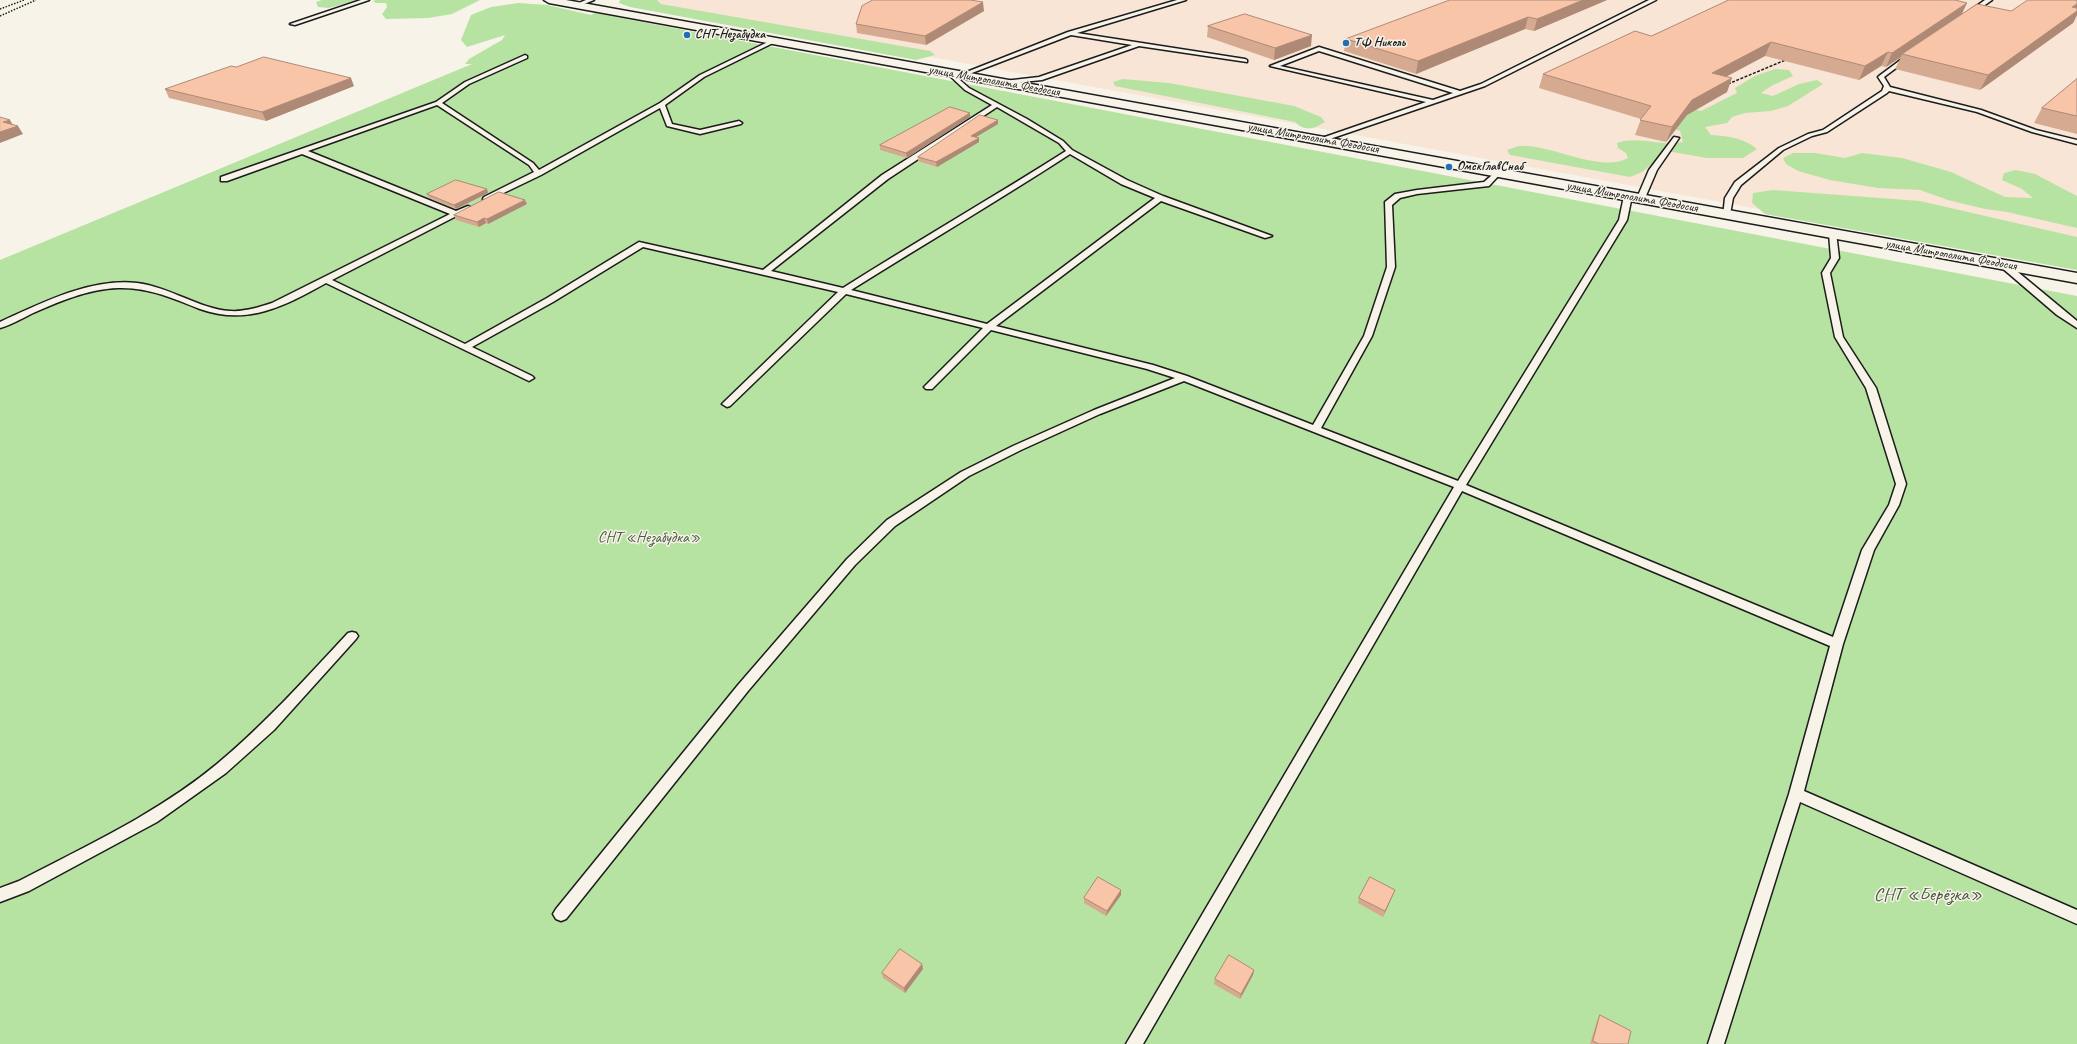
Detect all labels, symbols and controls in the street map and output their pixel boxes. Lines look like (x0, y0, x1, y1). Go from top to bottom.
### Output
place label: СНТ Незабудка (695, 27, 765, 43)
marker: СНТ Незабудка (682, 30, 692, 40)
place label: ТФ Николь (1354, 35, 1405, 51)
marker: ТФ Николь (1341, 38, 1351, 48)
street label: улица Митрополита Феодосия (927, 62, 1061, 100)
street label: улица Митрополита Феодосия (1246, 119, 1380, 157)
place label: ОмскГлавСнаб (1457, 159, 1523, 175)
marker: ОмскГлавСнаб (1444, 162, 1454, 172)
street label: улица Митрополита Феодосия (1565, 178, 1699, 216)
street label: улица Митрополита Феодосия (1884, 236, 2018, 274)
park label: СНТ «Незабудка» (598, 528, 700, 548)
park label: СНТ «Берёзка» (1874, 884, 1982, 906)

